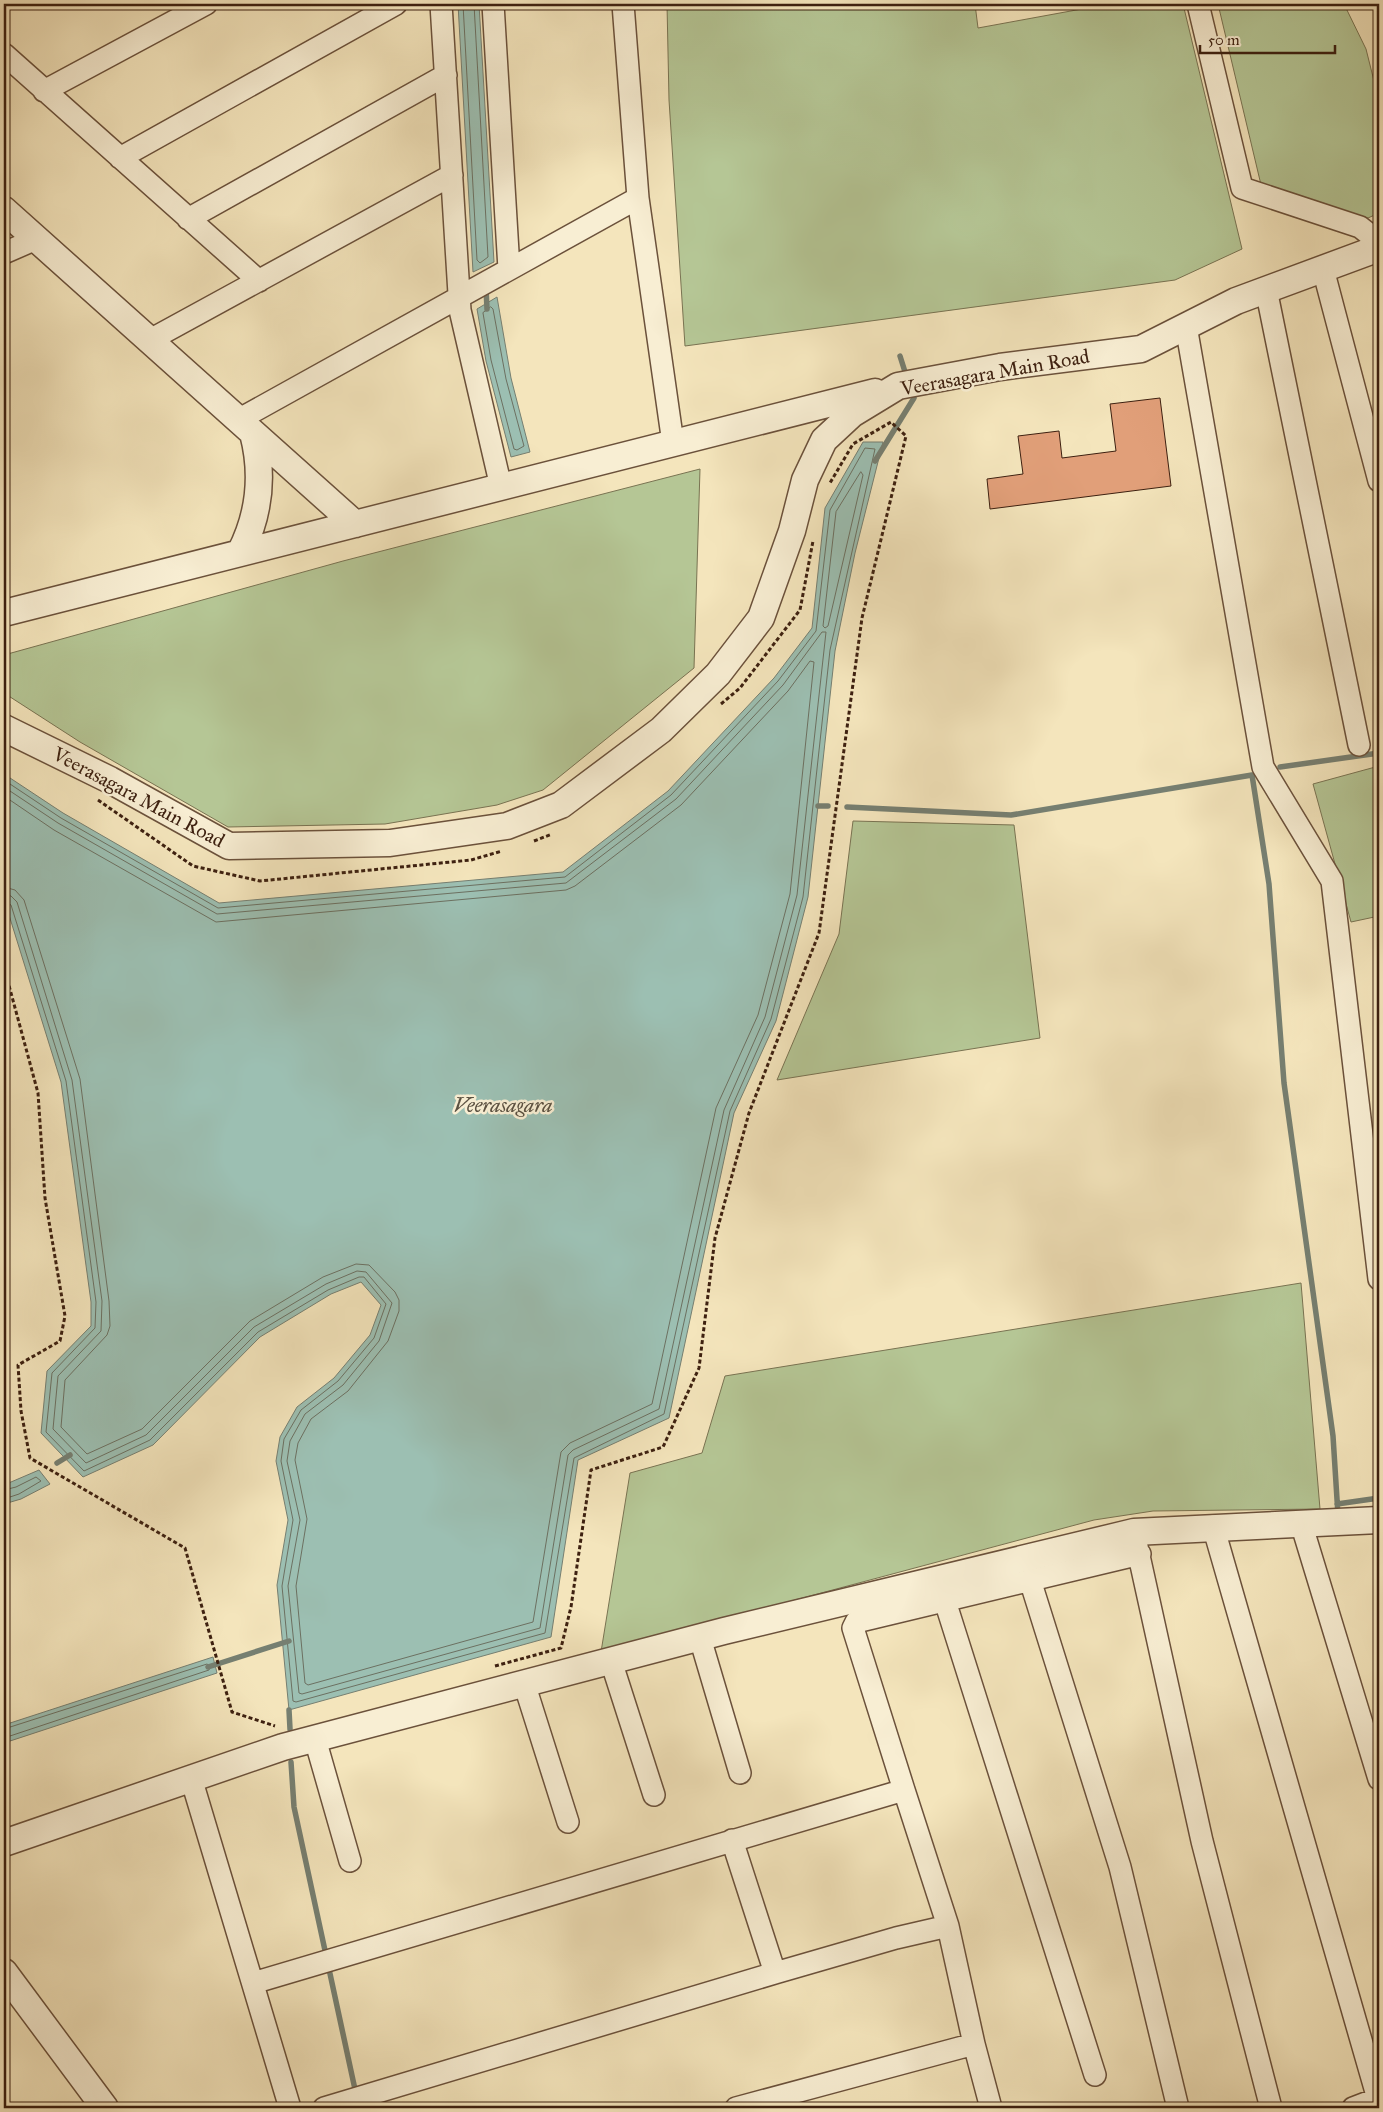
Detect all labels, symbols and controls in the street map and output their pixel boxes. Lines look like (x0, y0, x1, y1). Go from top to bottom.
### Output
scale bar (1200, 22, 1336, 54)
text: 50 m (1208, 31, 1240, 49)
street label: Veerasagara Main Road (898, 344, 1091, 402)
street label: Veerasagara Main Road (48, 741, 229, 853)
water label: Veerasagara (453, 1092, 553, 1118)

